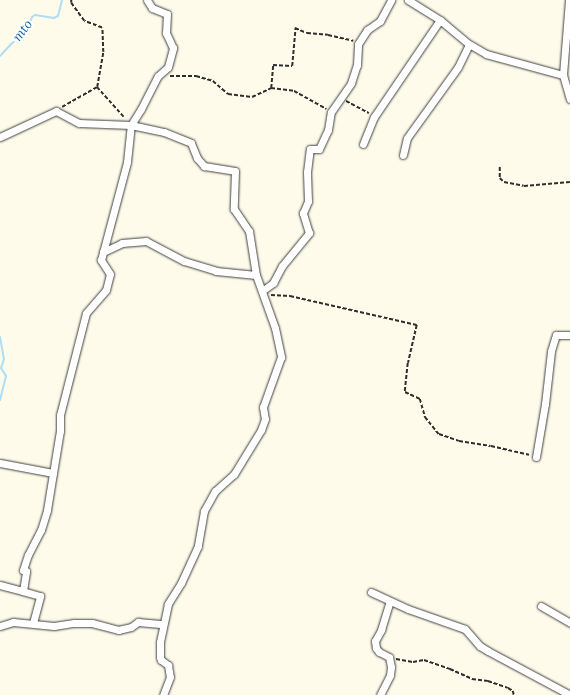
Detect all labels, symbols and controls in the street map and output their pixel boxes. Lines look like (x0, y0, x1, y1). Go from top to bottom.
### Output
water label: mto (10, 17, 36, 45)

